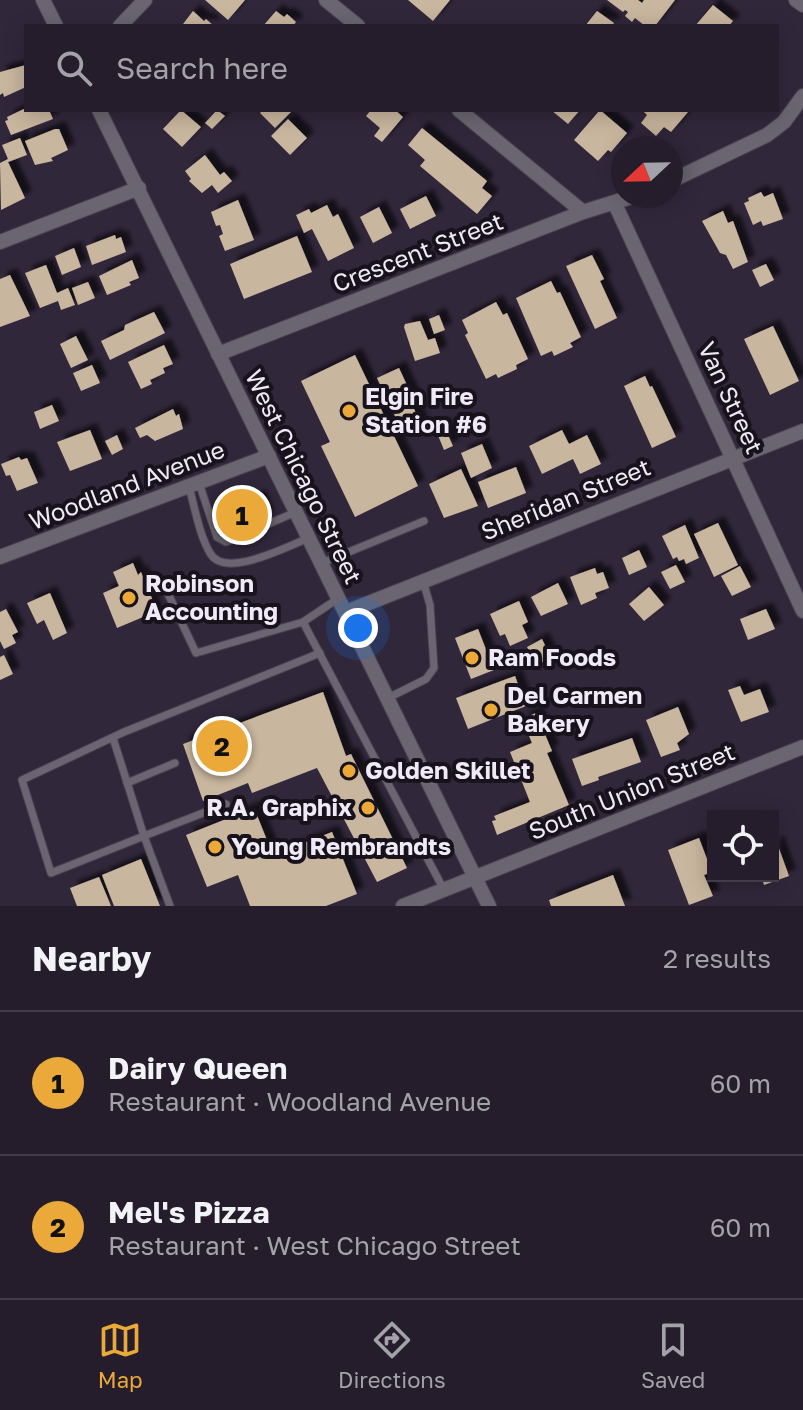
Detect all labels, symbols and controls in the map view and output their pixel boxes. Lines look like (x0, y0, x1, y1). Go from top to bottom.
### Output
search box (24, 24, 779, 112)
icon: search (52, 46, 96, 90)
text: Search here (116, 50, 288, 86)
north arrow (611, 136, 683, 208)
street label: Crescent Street (328, 206, 507, 297)
street label: Van Street (693, 337, 770, 458)
street label: West Chicago Street (240, 365, 369, 588)
place label: Elgin Fire Station #6 (365, 381, 487, 438)
marker: Elgin Fire Station #6 (340, 402, 358, 420)
street label: Woodland Avenue (25, 434, 228, 535)
street label: Sheridan Street (477, 451, 654, 546)
pin: 1 (216, 485, 268, 545)
place label: Robinson Accounting (145, 568, 278, 625)
marker: Robinson Accounting (120, 589, 138, 607)
your location (338, 608, 378, 648)
place label: Ram Foods (488, 642, 616, 671)
marker: Ram Foods (463, 649, 481, 667)
place label: Del Carmen Bakery (507, 680, 642, 737)
marker: Del Carmen Bakery (482, 701, 500, 719)
pin: 2 (196, 716, 248, 776)
street label: South Union Street (524, 736, 739, 845)
place label: Golden Skillet (365, 755, 531, 784)
marker: Golden Skillet (340, 762, 358, 780)
place label: R.A. Graphix (206, 792, 352, 821)
marker: R.A. Graphix (359, 799, 377, 817)
map controls (707, 810, 779, 882)
button: locate (707, 810, 779, 882)
place label: Young Rembrandts (231, 831, 451, 860)
marker: Young Rembrandts (206, 838, 224, 856)
text: Nearby (32, 938, 152, 978)
text: 2 results (663, 943, 771, 974)
text: Dairy Queen (108, 1050, 288, 1086)
text: 1 (51, 1068, 65, 1099)
text: 60 m (710, 1068, 771, 1099)
text: Restaurant · Woodland Avenue (108, 1086, 491, 1117)
text: Mel's Pizza (108, 1194, 270, 1230)
text: 2 (50, 1212, 66, 1243)
text: 60 m (710, 1212, 771, 1243)
text: Restaurant · West Chicago Street (108, 1230, 521, 1261)
tab: Map (98, 1318, 143, 1393)
tab: Directions (338, 1318, 446, 1393)
tab: Saved (641, 1318, 705, 1393)

